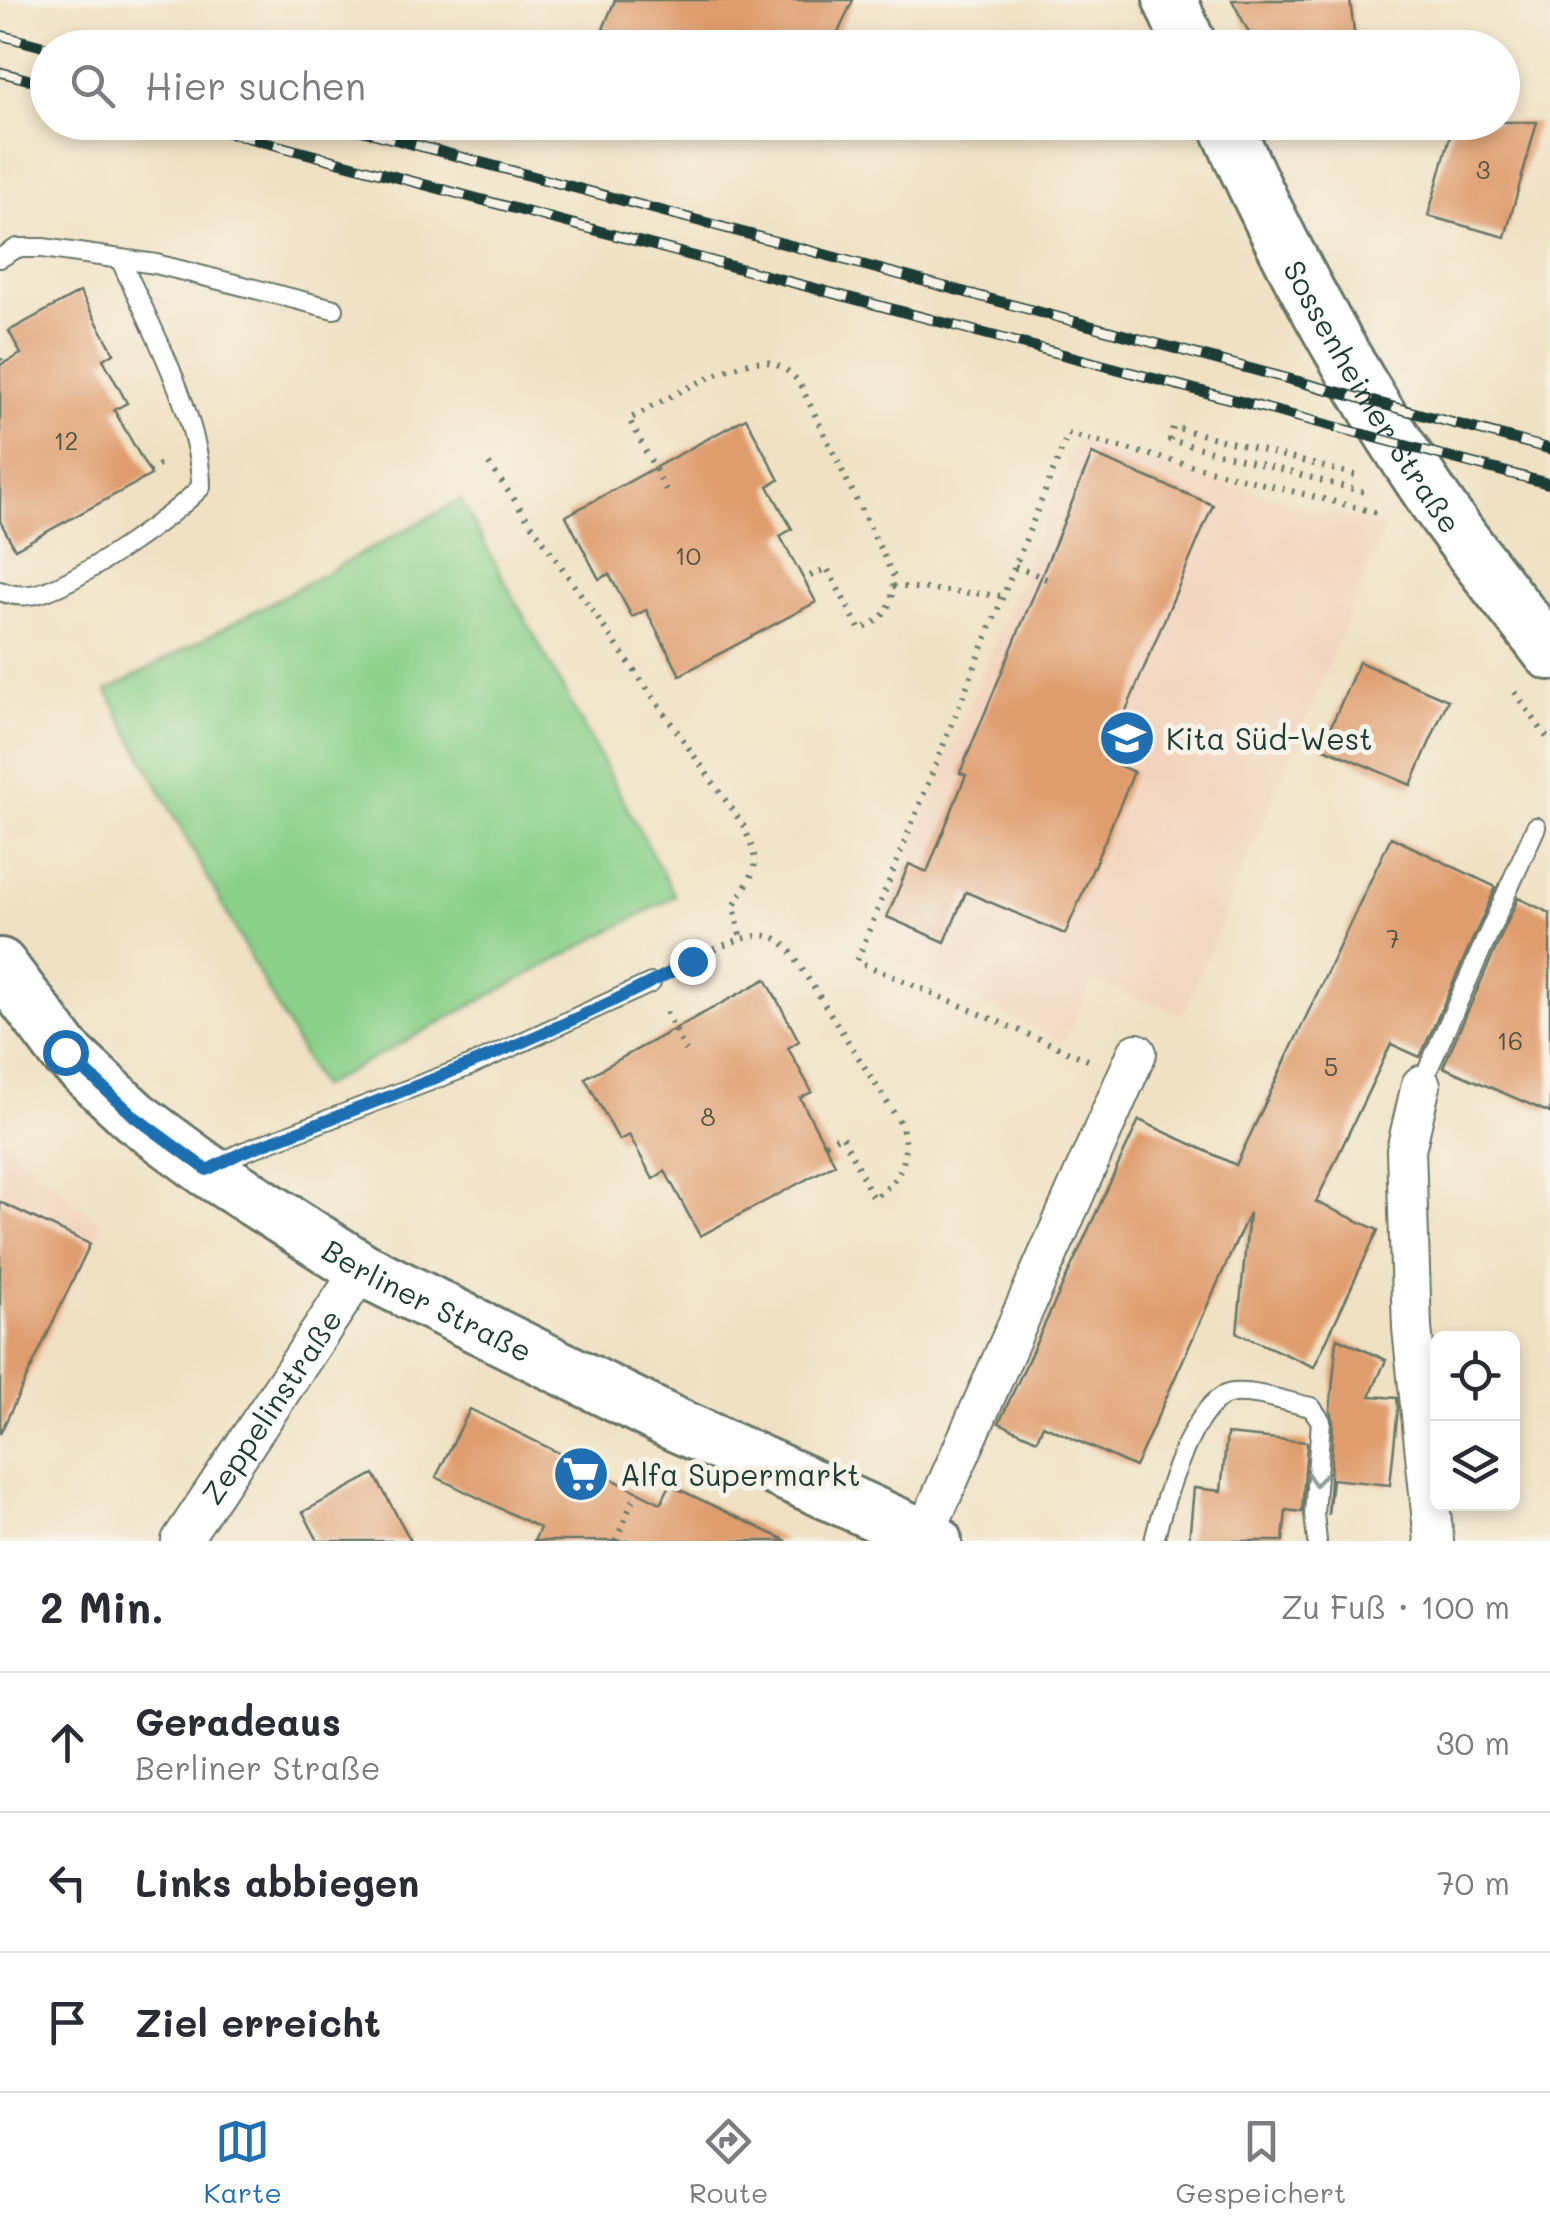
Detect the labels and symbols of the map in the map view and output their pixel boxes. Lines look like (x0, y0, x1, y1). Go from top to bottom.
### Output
house number: 3 (1476, 153, 1490, 185)
street label: Sossenheimer Straße (1275, 253, 1471, 541)
house number: 12 (53, 424, 79, 456)
house number: 10 (675, 539, 701, 571)
school or university icon: Kita Süd-West (1097, 708, 1157, 768)
place label: Kita Süd-West (1166, 718, 1373, 758)
house number: 7 (1386, 922, 1400, 954)
route end (670, 939, 716, 985)
house number: 16 (1497, 1024, 1523, 1056)
route start (43, 1030, 89, 1076)
house number: 5 (1324, 1050, 1338, 1082)
house number: 8 (700, 1100, 716, 1132)
street label: Berliner Straße (315, 1229, 539, 1370)
street label: Zeppelinstraße (191, 1301, 350, 1512)
supermarket icon: Alfa Supermarkt (551, 1444, 611, 1504)
place label: Alfa Supermarkt (620, 1454, 860, 1494)
one-way arrow (1306, 1471, 1328, 1487)

